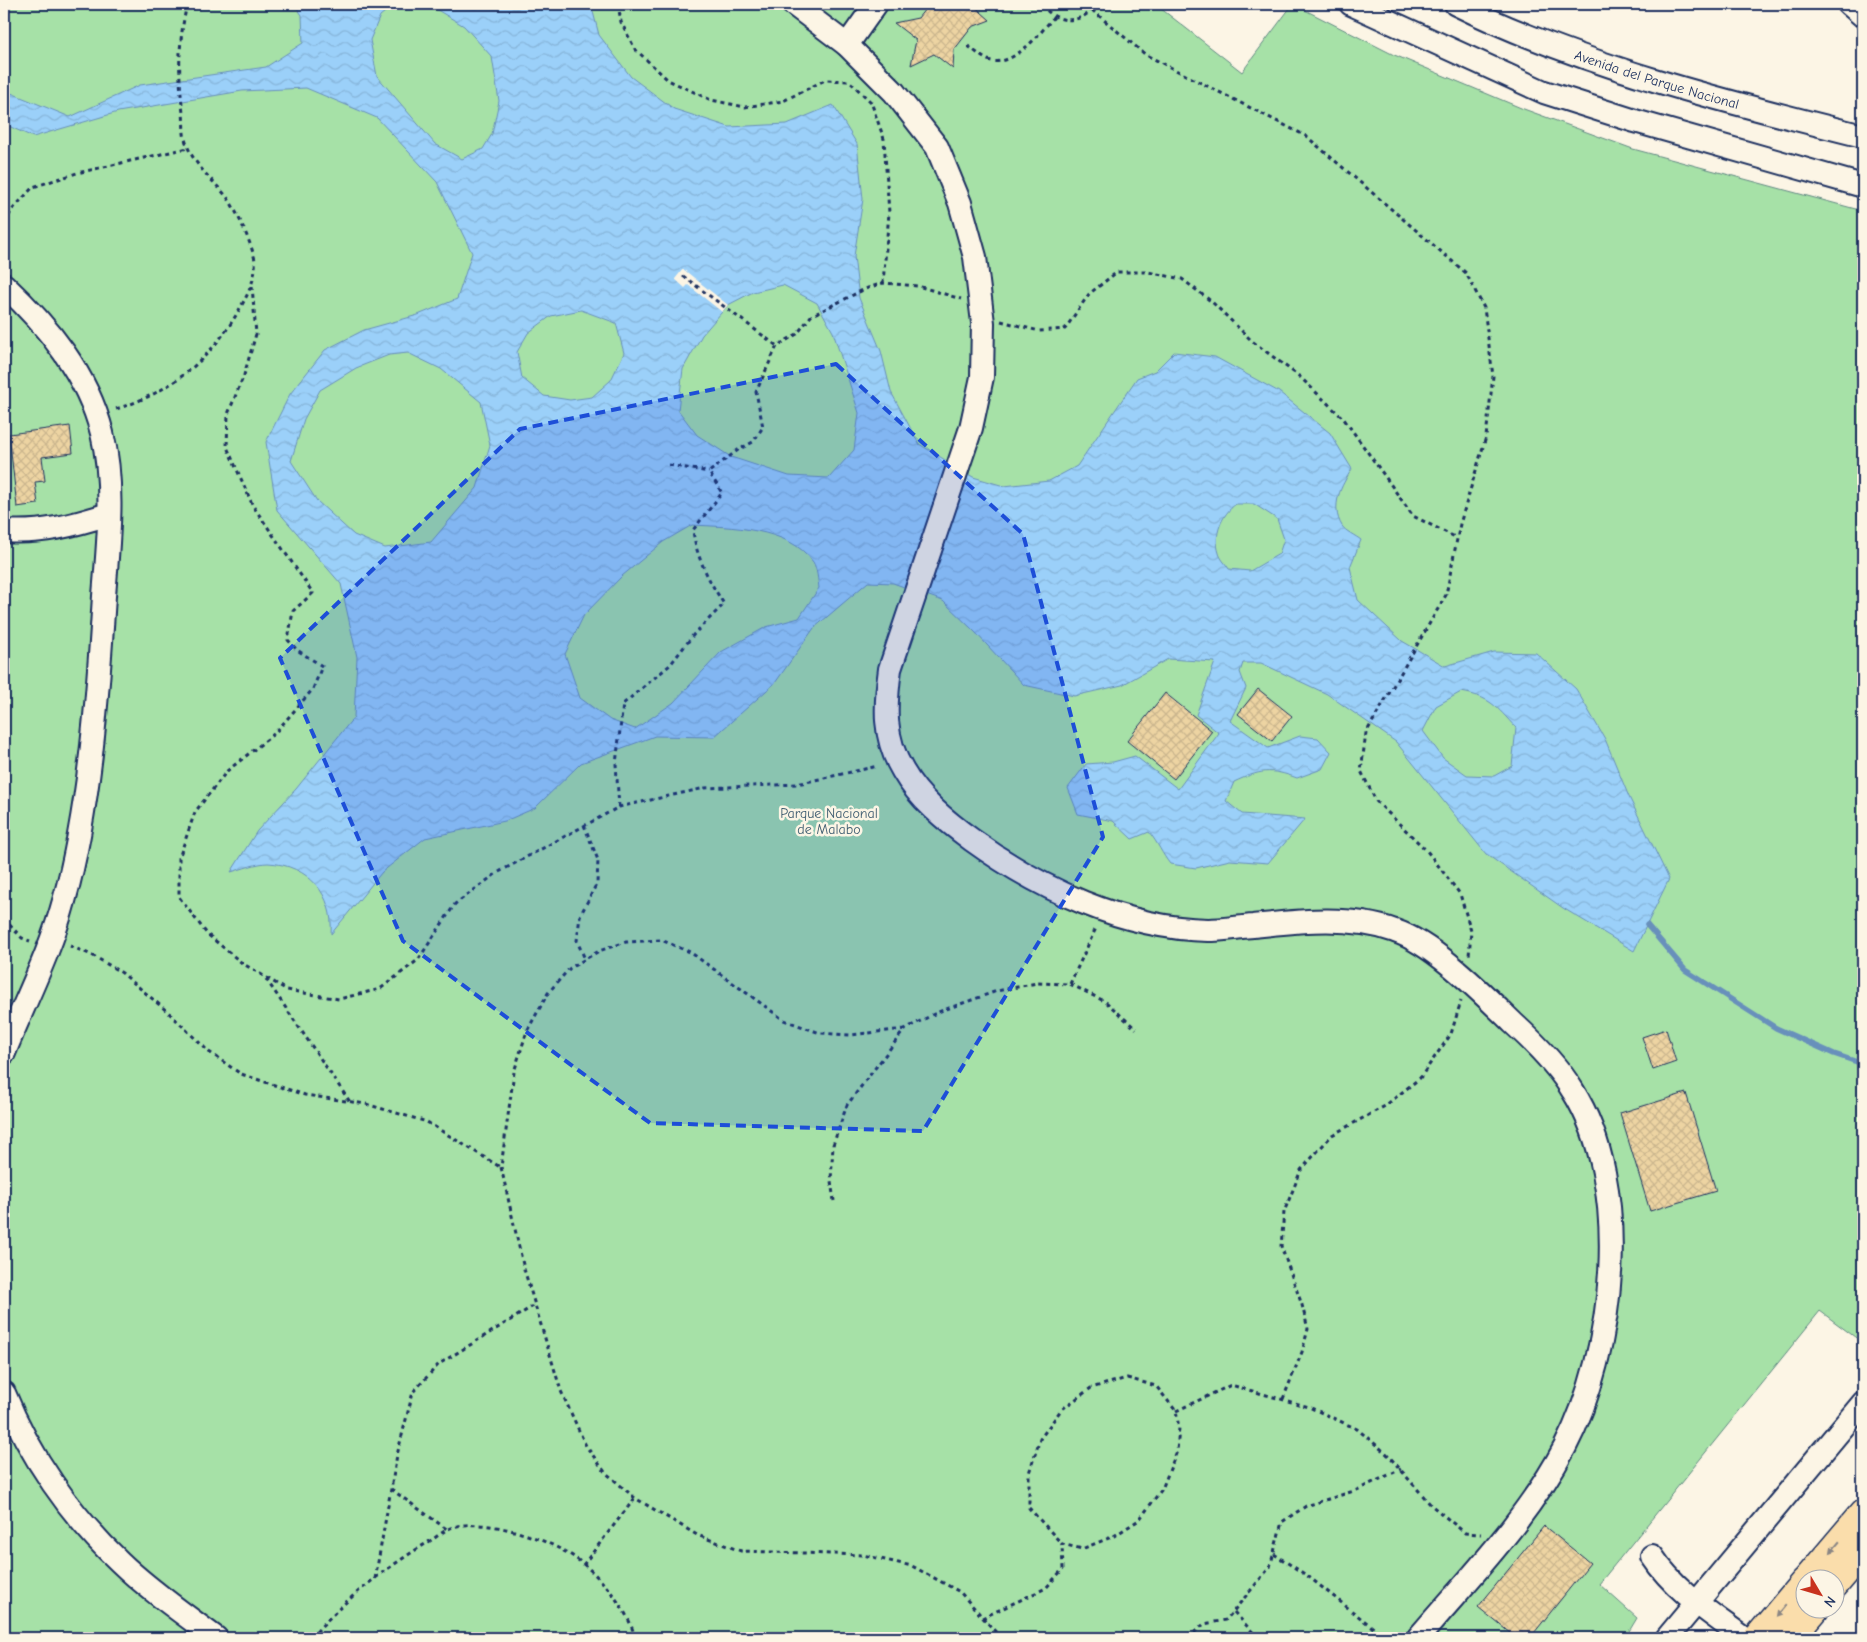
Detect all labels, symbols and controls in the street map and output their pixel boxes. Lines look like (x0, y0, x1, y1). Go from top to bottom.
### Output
street label: Avenida del Parque Nacional (1572, 46, 1741, 112)
park label: Parque Nacional de Malabo (780, 805, 878, 838)
one-way arrow (1830, 1540, 1841, 1553)
north arrow (1794, 1570, 1844, 1620)
text: N (1820, 1593, 1839, 1611)
one-way arrow (1775, 1604, 1787, 1616)

